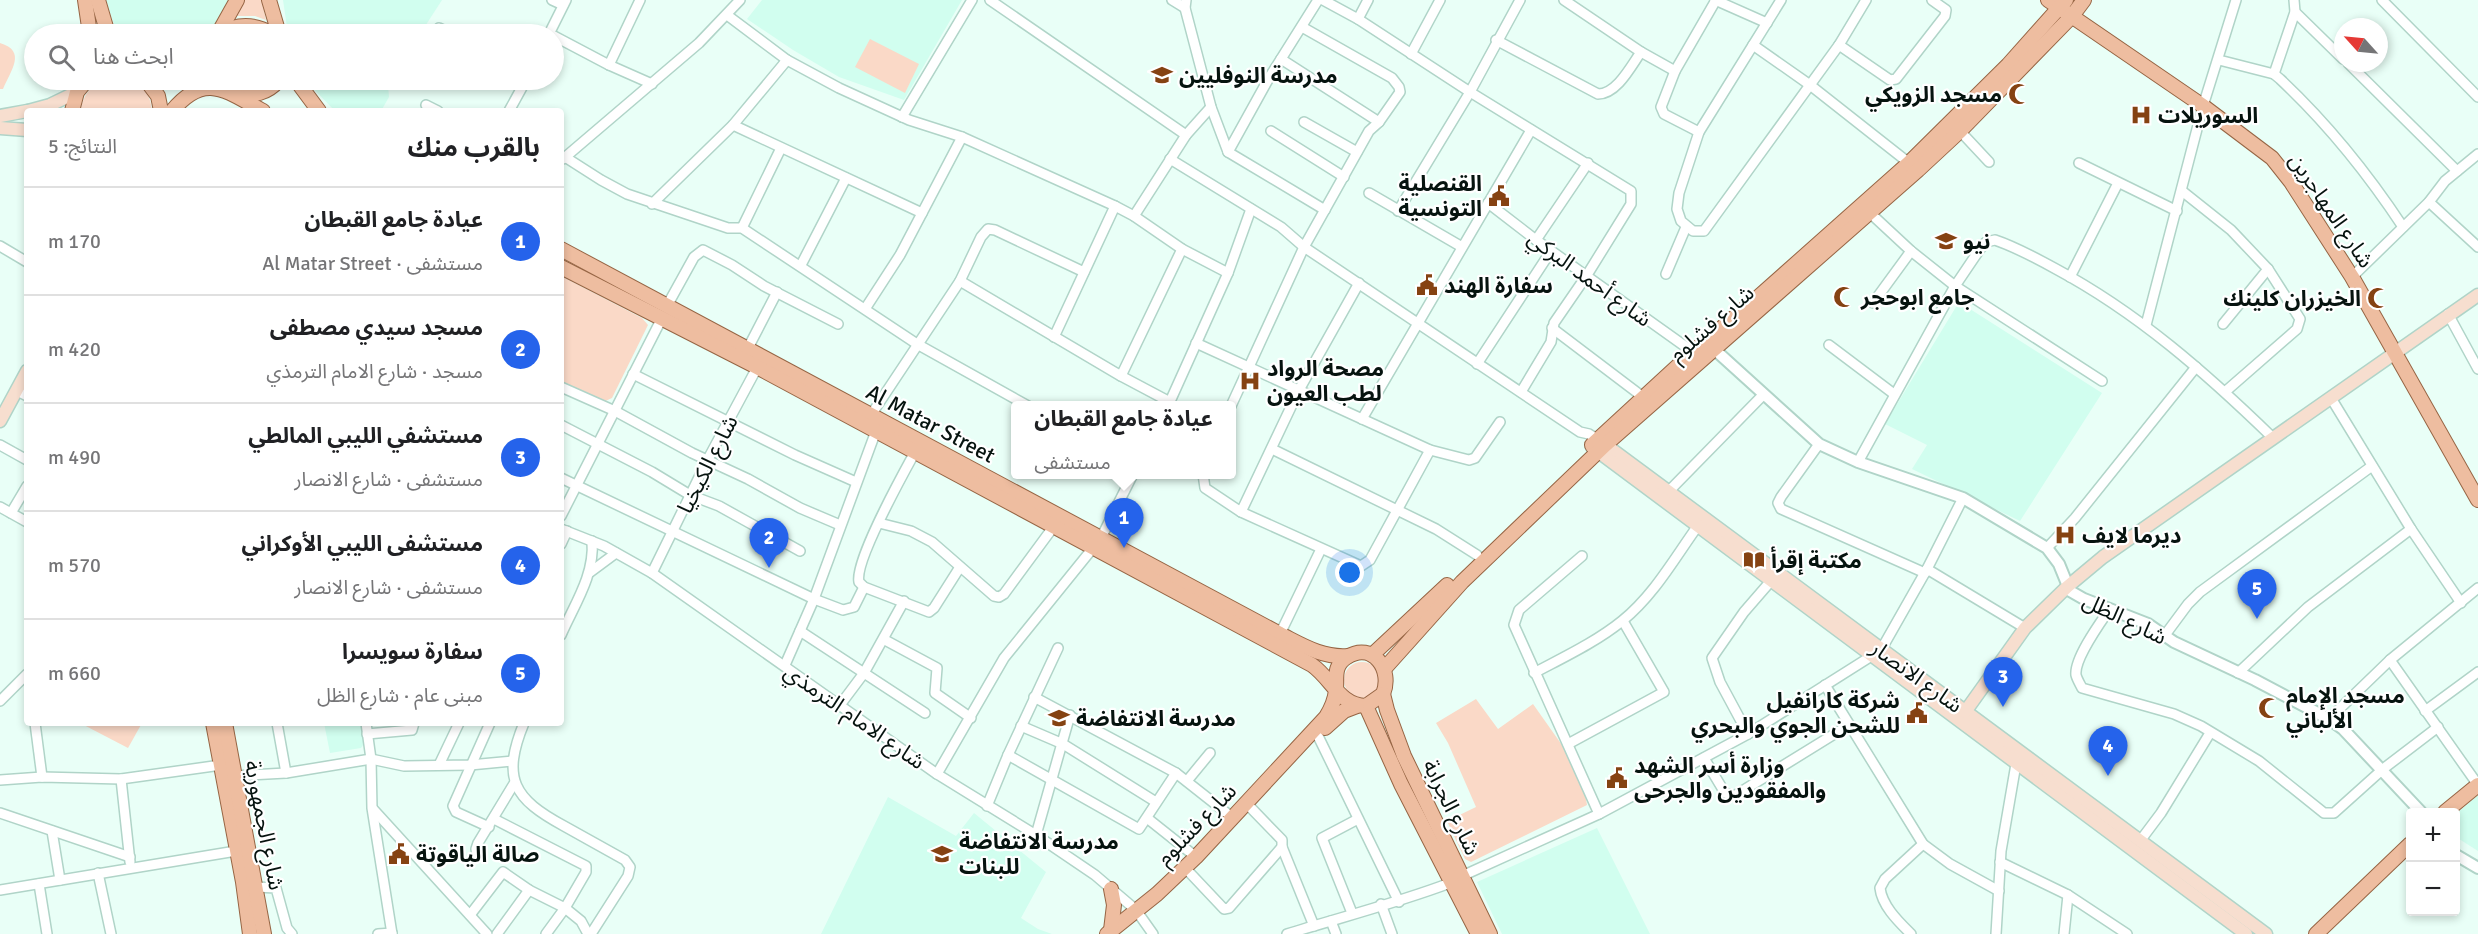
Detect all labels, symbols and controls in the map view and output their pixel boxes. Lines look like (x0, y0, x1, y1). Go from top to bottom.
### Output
north arrow (2334, 18, 2388, 72)
search box (24, 24, 564, 90)
icon: search (45, 41, 78, 74)
text: ابحث هنا (93, 43, 174, 70)
place label: مدرسة النوفليين (1179, 62, 1338, 89)
school or university icon: مدرسة النوفليين (1150, 63, 1174, 87)
place label: مسجد الزويكي (1865, 81, 2002, 112)
mosque icon: مسجد الزويكي (2007, 82, 2031, 106)
place label: السوريلات (2158, 102, 2258, 129)
hospital icon: السوريلات (2129, 103, 2153, 127)
text: بالقرب منك (408, 132, 540, 164)
text: النتائج: 5 (48, 134, 117, 159)
street label: شارع المهاجرين (2281, 148, 2380, 274)
place label: القنصلية التونسية (1398, 170, 1482, 222)
public building icon: القنصلية التونسية (1487, 184, 1511, 208)
text: عيادة جامع القبطان (304, 206, 483, 233)
street label: شارع أحمد البركي (1521, 224, 1657, 335)
place label: نيو (1963, 228, 1991, 255)
text: 170 m (48, 229, 101, 254)
text: 1 (515, 229, 526, 254)
school or university icon: نيو (1934, 229, 1958, 253)
text: مستشفى · Al Matar Street (262, 251, 483, 276)
place label: سفارة الهند (1444, 272, 1553, 299)
public building icon: سفارة الهند (1415, 273, 1439, 297)
street label: شارع فشلوم (1663, 279, 1761, 370)
place label: جامع ابوحجر (1860, 284, 1975, 314)
mosque icon: جامع ابوحجر (1832, 285, 1856, 309)
place label: الخيزران كلينك (2223, 285, 2361, 312)
mosque icon: الخيزران كلينك (2366, 286, 2390, 310)
text: مسجد سيدي مصطفى (270, 314, 483, 341)
text: 420 m (48, 337, 101, 362)
text: 2 (515, 337, 526, 362)
place label: مصحة الرواد لطب العيون (1267, 355, 1384, 407)
text: مسجد · شارع الامام الترمذي (266, 359, 483, 384)
hospital icon: مصحة الرواد لطب العيون (1238, 369, 1262, 393)
street label: Al Matar Street (862, 378, 1000, 469)
popup (1011, 401, 1236, 479)
text: عيادة جامع القبطان (1034, 405, 1213, 432)
street label: شارع الكيخيا (671, 411, 746, 519)
text: مستشفي الليبي المالطي (248, 422, 483, 449)
text: 490 m (48, 445, 101, 470)
text: 3 (515, 445, 526, 470)
text: مستشفى (1034, 450, 1111, 475)
text: مستشفى · شارع الانصار (294, 467, 483, 492)
pin: 1 (1104, 498, 1144, 548)
pin: 2 (750, 518, 788, 568)
place label: ديرما لايف (2082, 522, 2181, 549)
hospital icon: ديرما لايف (2053, 523, 2077, 547)
text: مستشفى الليبي الأوكراني (242, 530, 483, 557)
place label: مكتبة إقرأ (1771, 546, 1862, 576)
library icon: مكتبة إقرأ (1742, 548, 1766, 572)
text: 570 m (48, 553, 101, 578)
text: 4 (515, 553, 526, 578)
your location (1335, 558, 1364, 587)
pin: 5 (2238, 570, 2276, 619)
text: مستشفى · شارع الانصار (294, 575, 483, 600)
street label: شارع الظل (2077, 587, 2171, 653)
street label: شارع الانصار (1863, 633, 1968, 721)
text: سفارة سويسرا (342, 638, 483, 665)
street label: شارع الامام الترمذي (777, 658, 931, 778)
pin: 3 (1984, 658, 2022, 707)
text: 660 m (48, 661, 101, 686)
text: 5 (515, 661, 526, 686)
place label: مسجد الإمام الألباني (2286, 682, 2405, 738)
text: مبنى عام · شارع الظل (317, 683, 483, 708)
place label: شركة كارانفيل للشحن الجوي والبحري (1691, 687, 1900, 743)
mosque icon: مسجد الإمام الألباني (2257, 696, 2281, 720)
public building icon: شركة كارانفيل للشحن الجوي والبحري (1905, 701, 1929, 725)
place label: مدرسة الانتفاضة (1076, 705, 1236, 732)
school or university icon: مدرسة الانتفاضة (1047, 706, 1071, 730)
pin: 4 (2088, 726, 2128, 776)
place label: وزارة أسر الشهد والمفقودين والجرحى (1634, 751, 1826, 804)
street label: شارع الجرابة (1414, 755, 1486, 861)
street label: شارع الجمهورية (236, 758, 290, 893)
public building icon: وزارة أسر الشهد والمفقودين والجرحى (1605, 766, 1629, 790)
street label: شارع فشلوم (1151, 778, 1244, 873)
map controls (2406, 808, 2460, 916)
button: + (2406, 808, 2460, 862)
place label: مدرسة الانتفاضة للبنات (959, 828, 1119, 880)
place label: صالة الياقوتة (416, 841, 539, 868)
public building icon: صالة الياقوتة (387, 842, 411, 866)
school or university icon: مدرسة الانتفاضة للبنات (930, 842, 954, 866)
button: − (2406, 862, 2460, 916)

